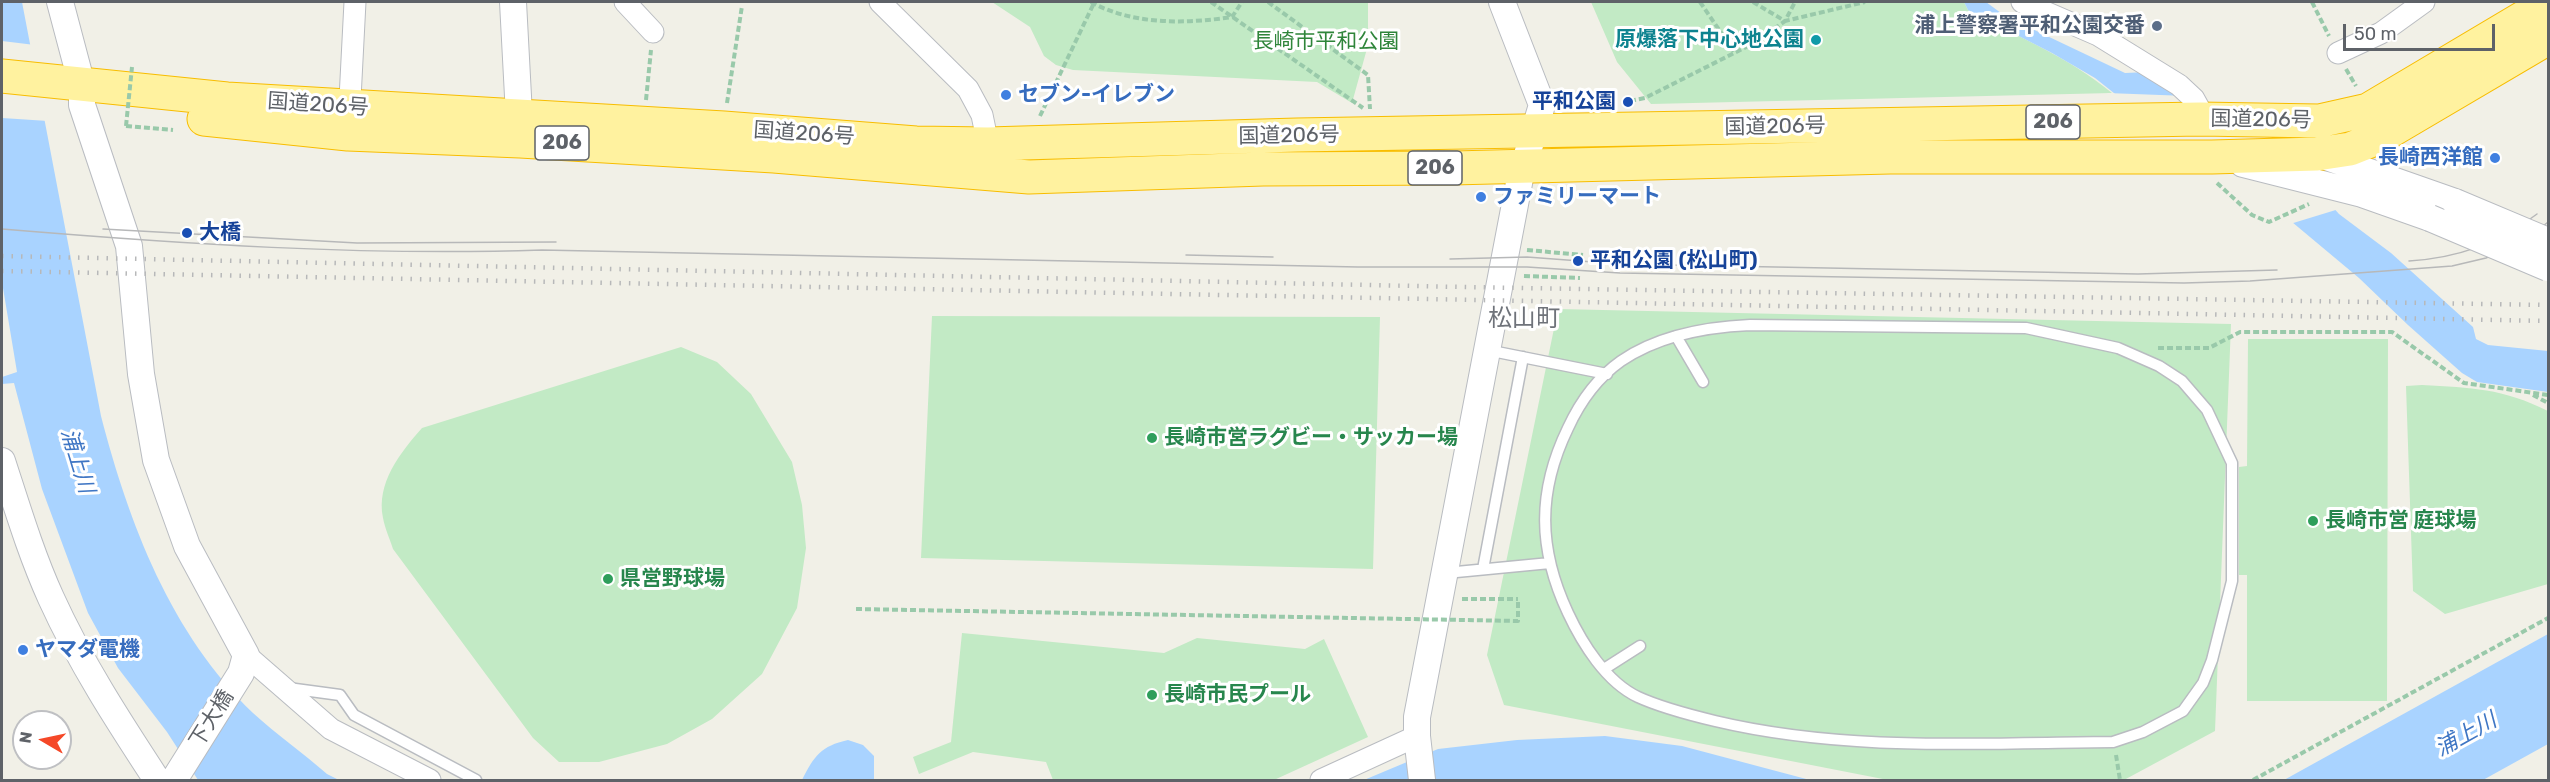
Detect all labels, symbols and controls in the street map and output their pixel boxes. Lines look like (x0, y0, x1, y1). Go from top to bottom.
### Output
scale bar (2346, 12, 2498, 50)
place label: 浦上警察署平和公園交番 (1914, 13, 2145, 39)
marker: 浦上警察署平和公園交番 (2150, 19, 2164, 33)
text: 50 m (2354, 23, 2397, 45)
place label: 原爆落下中心地公園 (1615, 27, 1804, 53)
park label: 長崎市平和公園 (1253, 29, 1399, 55)
marker: 原爆落下中心地公園 (1809, 33, 1823, 47)
place label: セブン-イレブン (1018, 82, 1175, 108)
marker: セブン-イレブン (999, 88, 1013, 102)
street label: 国道206号 (267, 89, 369, 121)
place label: 平和公園 (1532, 89, 1616, 115)
marker: 平和公園 (1621, 95, 1635, 109)
road number: 206 (2026, 105, 2080, 139)
street label: 国道206号 (2210, 107, 2312, 133)
street label: 国道206号 (1724, 114, 1826, 140)
street label: 国道206号 (753, 118, 855, 150)
street label: 国道206号 (1238, 123, 1340, 149)
road number: 206 (535, 126, 589, 160)
place label: 長崎西洋館 (2378, 145, 2483, 171)
road number: 206 (1408, 151, 1462, 185)
marker: 長崎西洋館 (2488, 151, 2502, 165)
place label: ファミリーマート (1493, 184, 1661, 210)
marker: ファミリーマート (1474, 190, 1488, 204)
place label: 大橋 (199, 220, 241, 246)
marker: 大橋 (180, 226, 194, 240)
place label: 平和公園 (松山町) (1590, 248, 1758, 274)
marker: 平和公園 (松山町) (1571, 254, 1585, 268)
district label: 松山町 (1488, 305, 1560, 333)
place label: 長崎市営ラグビー・サッカー場 (1164, 425, 1458, 451)
water label: 浦上川 (55, 426, 99, 496)
marker: 長崎市営ラグビー・サッカー場 (1145, 431, 1159, 445)
place label: 長崎市営 庭球場 (2325, 508, 2476, 534)
marker: 長崎市営 庭球場 (2306, 514, 2320, 528)
place label: 県営野球場 (620, 566, 725, 592)
marker: 県営野球場 (601, 572, 615, 586)
place label: ヤマダ電機 (35, 637, 140, 663)
marker: ヤマダ電機 (16, 643, 30, 657)
place label: 長崎市民プール (1164, 682, 1311, 708)
street label: 下大橋 (185, 686, 239, 752)
marker: 長崎市民プール (1145, 688, 1159, 702)
water label: 浦上川 (2431, 707, 2501, 763)
north arrow (12, 710, 72, 770)
text: N (15, 730, 36, 745)

